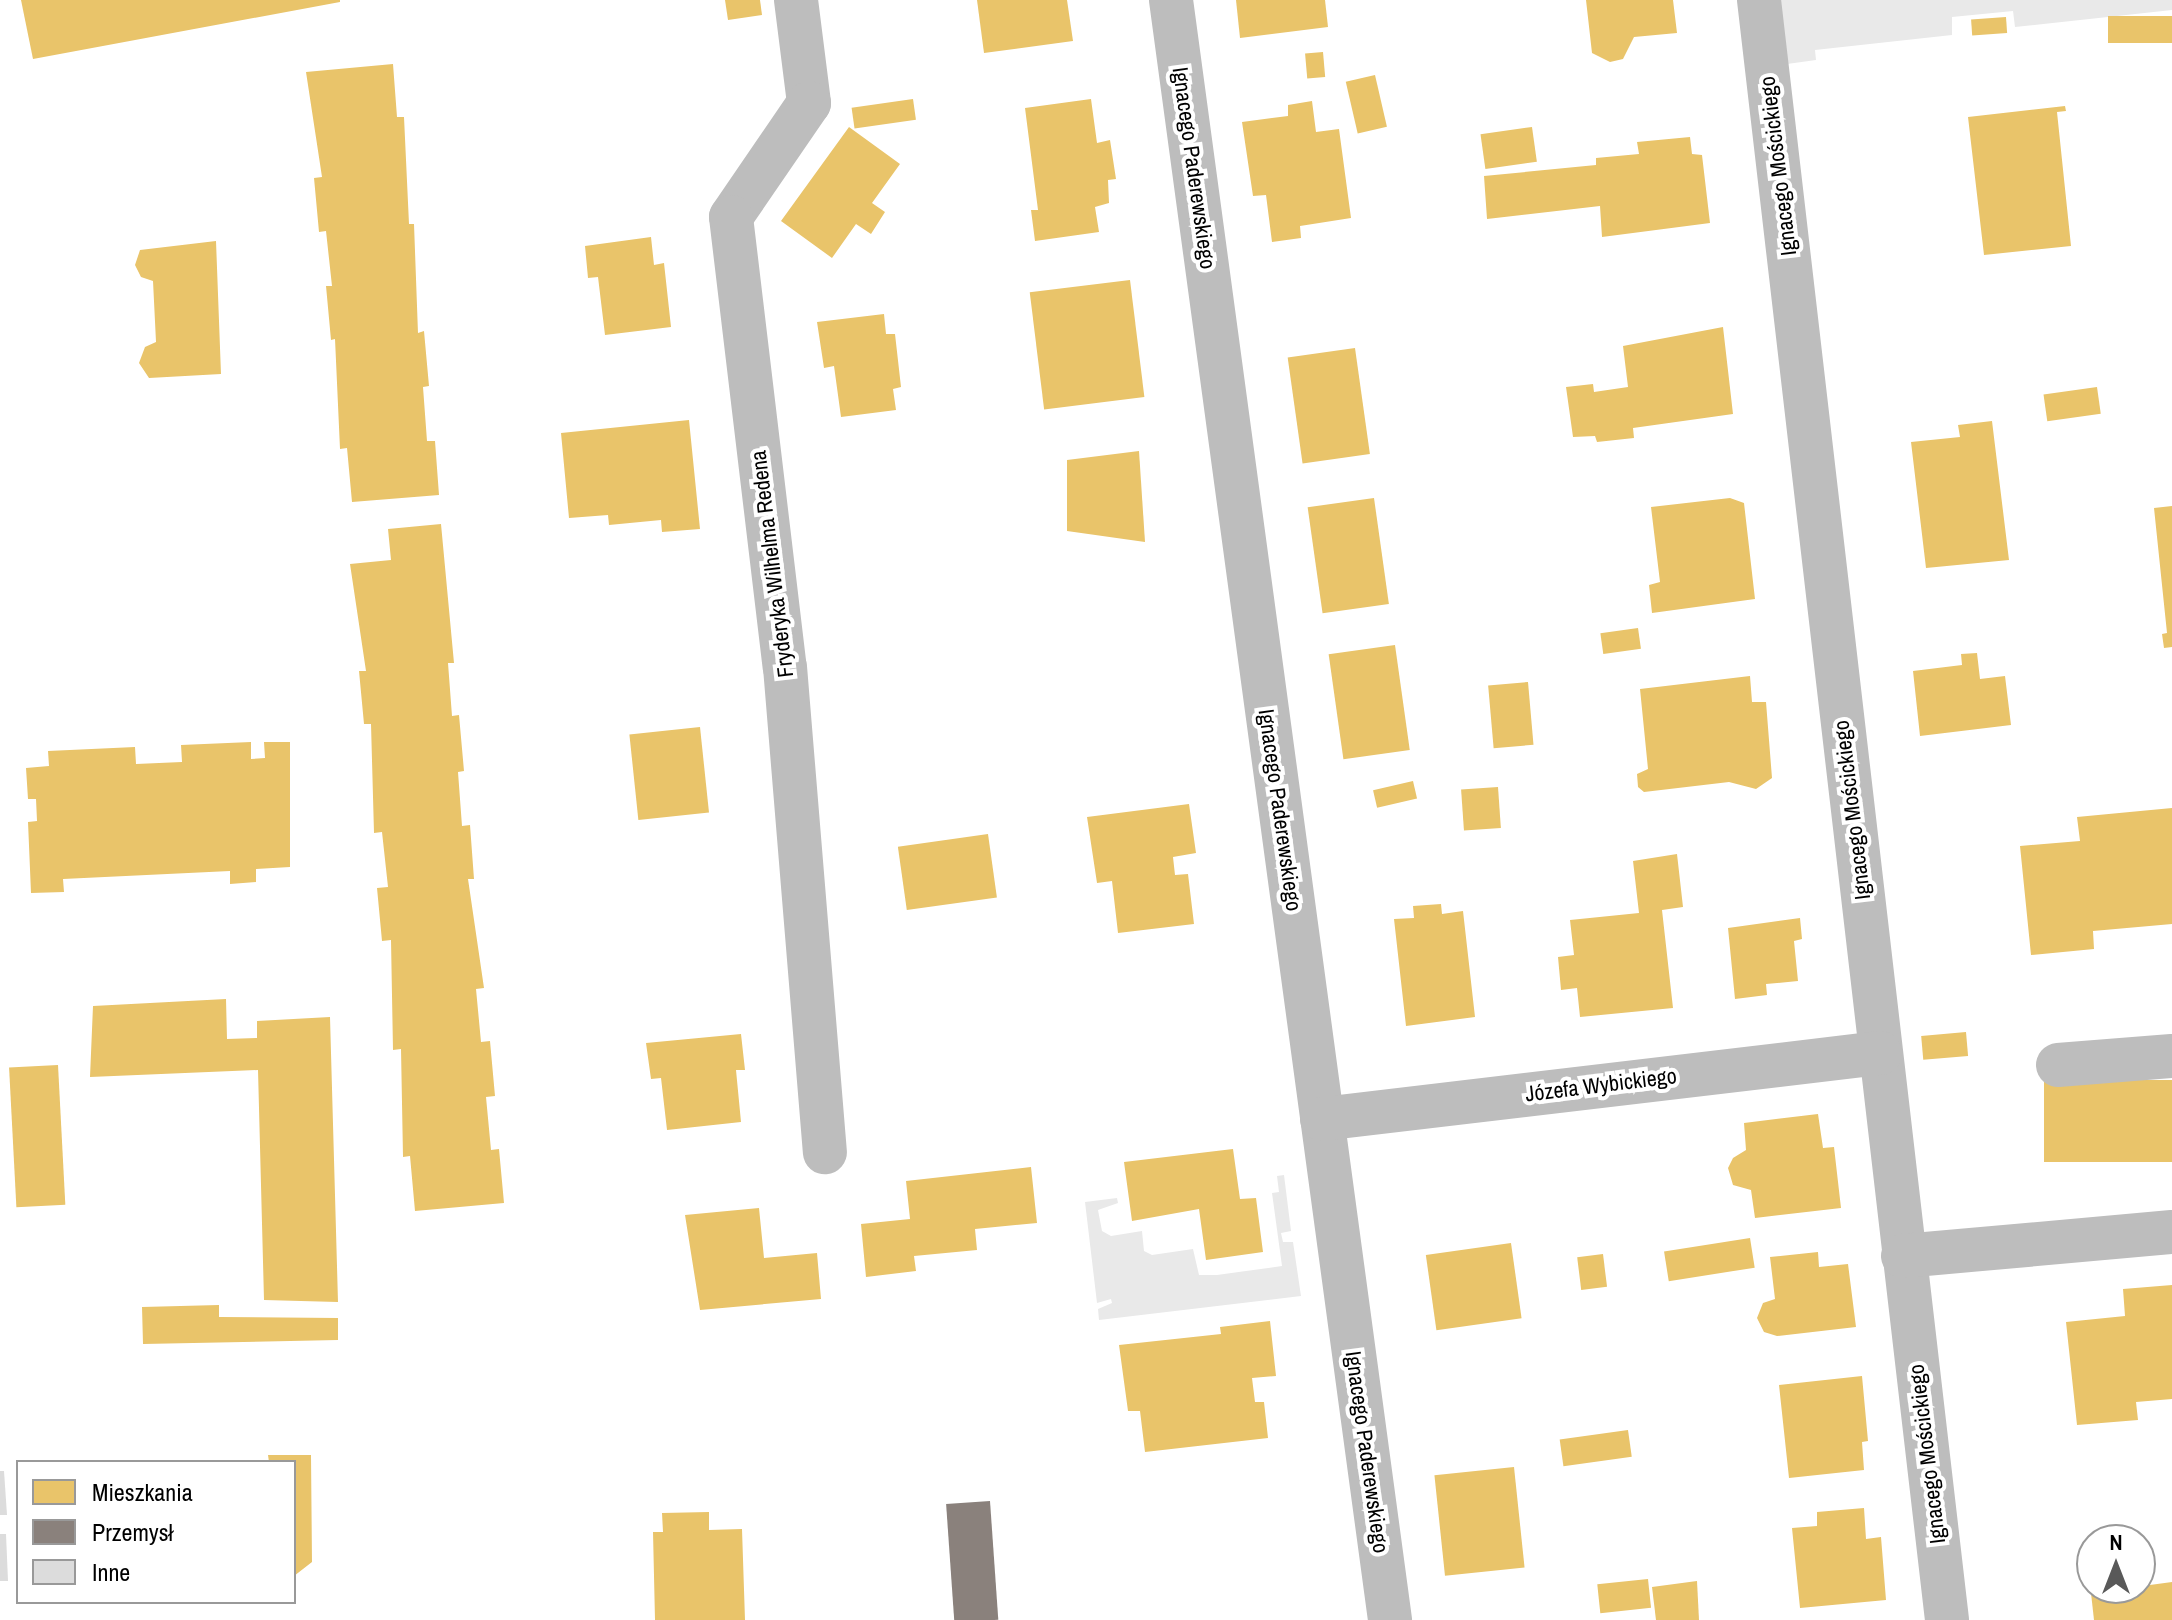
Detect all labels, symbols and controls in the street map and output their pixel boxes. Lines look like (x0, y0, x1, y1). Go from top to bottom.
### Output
street label: Ignacego Paderewskiego (1167, 65, 1221, 271)
street label: Ignacego Mościckiego (1754, 75, 1802, 257)
street label: Fryderyka Wilhelma Redena (745, 449, 799, 679)
street label: Ignacego Paderewskiego (1253, 707, 1307, 913)
street label: Ignacego Mościckiego (1828, 719, 1876, 901)
street label: Józefa Wybickiego (1524, 1063, 1678, 1107)
street label: Ignacego Paderewskiego (1340, 1349, 1394, 1555)
street label: Ignacego Mościckiego (1903, 1363, 1951, 1545)
legend (16, 1460, 296, 1604)
text: Mieszkania (92, 1476, 193, 1508)
text: Przemysł (92, 1516, 173, 1548)
north arrow (2076, 1524, 2156, 1604)
text: N (2109, 1527, 2123, 1557)
text: Inne (92, 1556, 130, 1588)

